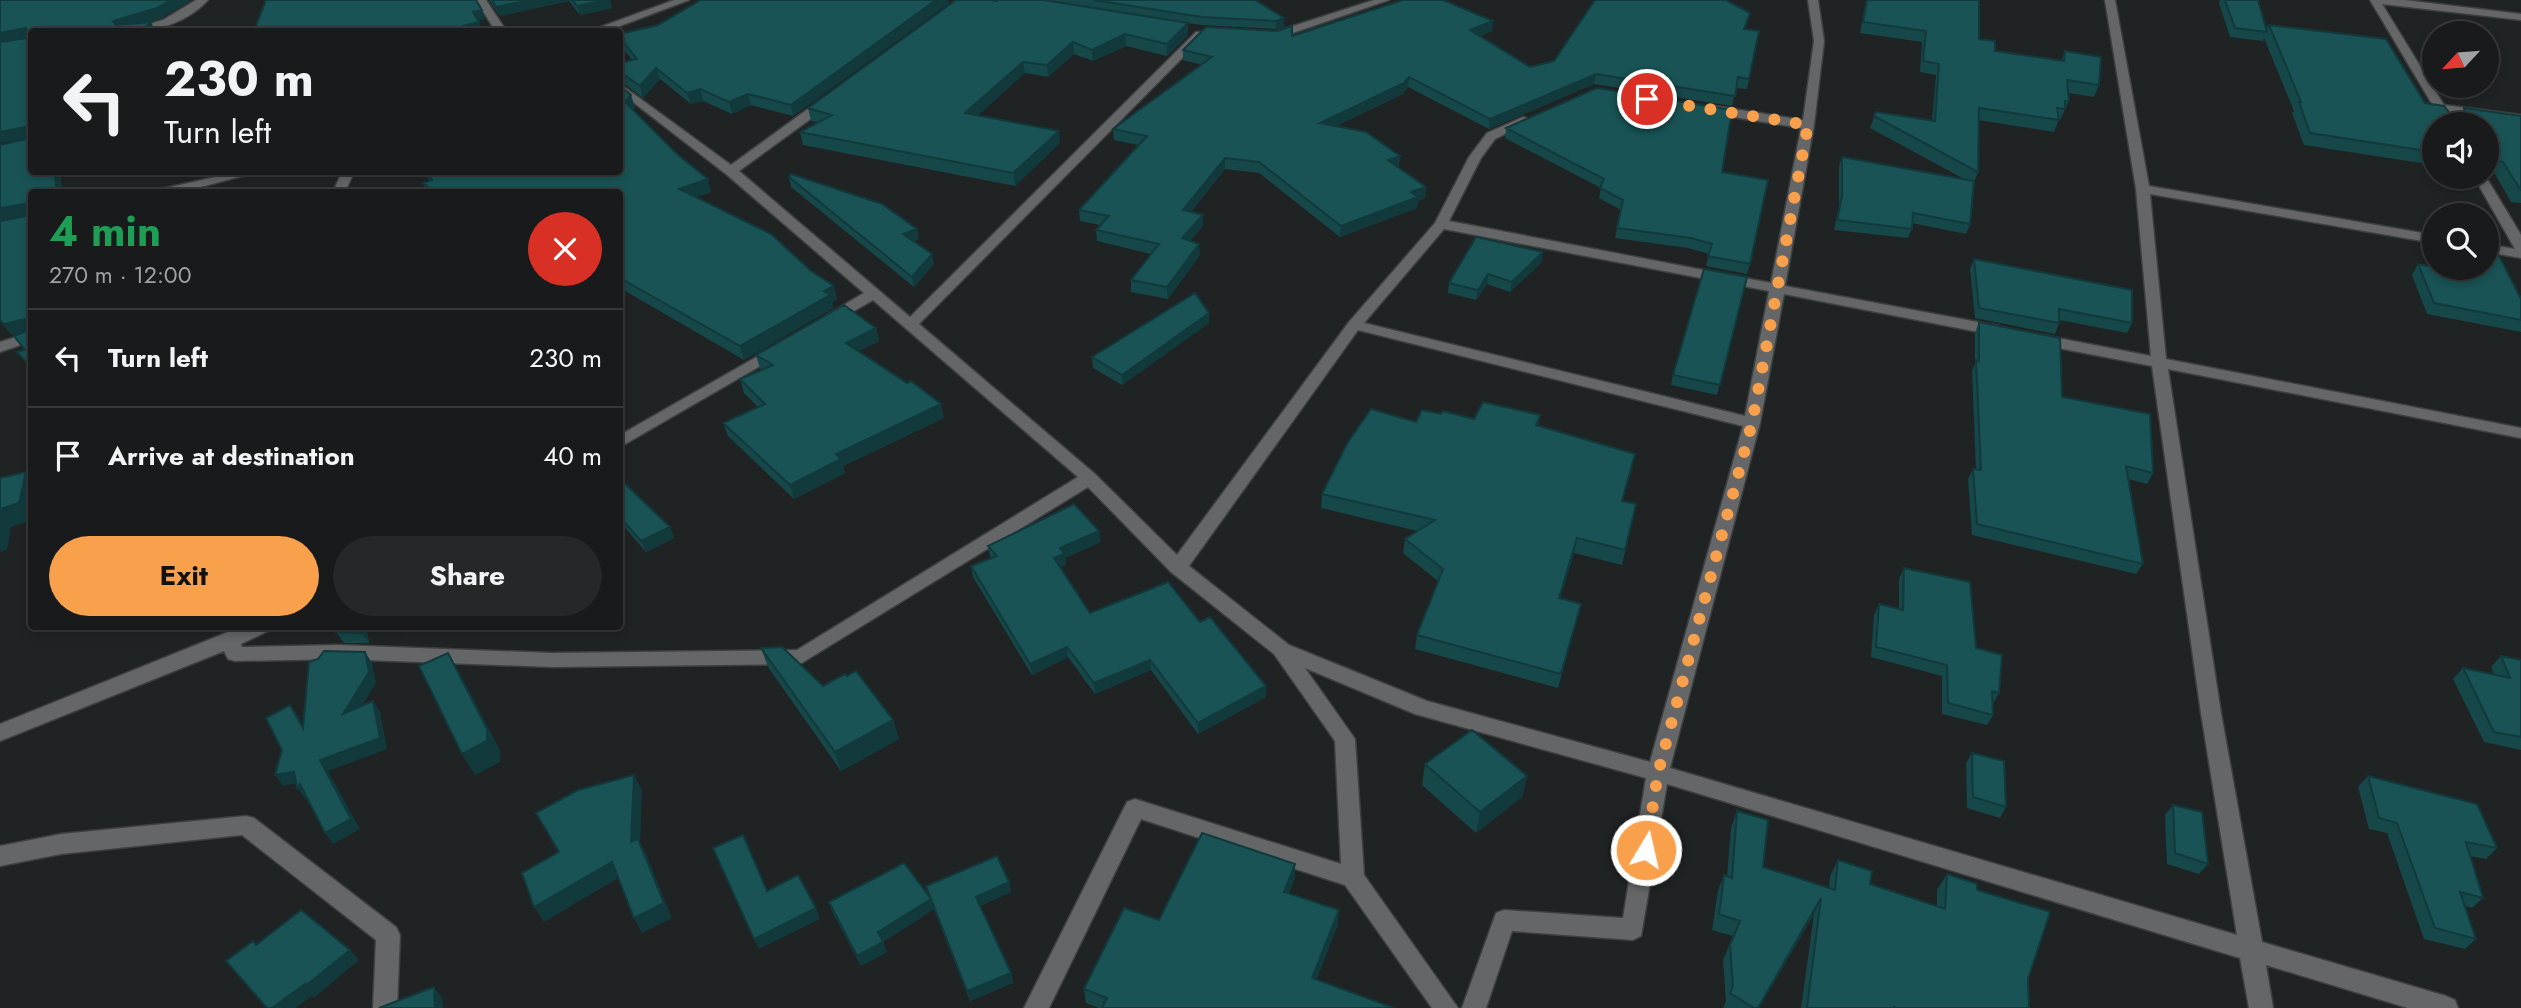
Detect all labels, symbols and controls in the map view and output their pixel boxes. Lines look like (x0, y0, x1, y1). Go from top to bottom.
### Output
north arrow (2422, 21, 2499, 98)
map controls (2422, 21, 2499, 280)
text: 230 m (164, 44, 314, 114)
icon: left (49, 56, 140, 147)
pin (1617, 69, 1677, 129)
icon: arrive (1628, 80, 1666, 118)
text: Turn left (164, 109, 271, 155)
button: sound (2422, 112, 2499, 189)
text: 4 min (49, 201, 161, 262)
button: search (2422, 203, 2499, 280)
button: close (528, 212, 602, 286)
text: 270 m · 12:00 (49, 258, 191, 292)
icon: left (49, 339, 87, 377)
text: Turn left (108, 339, 208, 377)
text: 230 m (529, 339, 602, 377)
icon: arrive (49, 437, 87, 475)
text: Arrive at destination (108, 437, 355, 475)
text: 40 m (543, 437, 602, 475)
button: Exit (49, 536, 319, 616)
button: Share (333, 536, 602, 616)
position arrow (1609, 813, 1683, 887)

